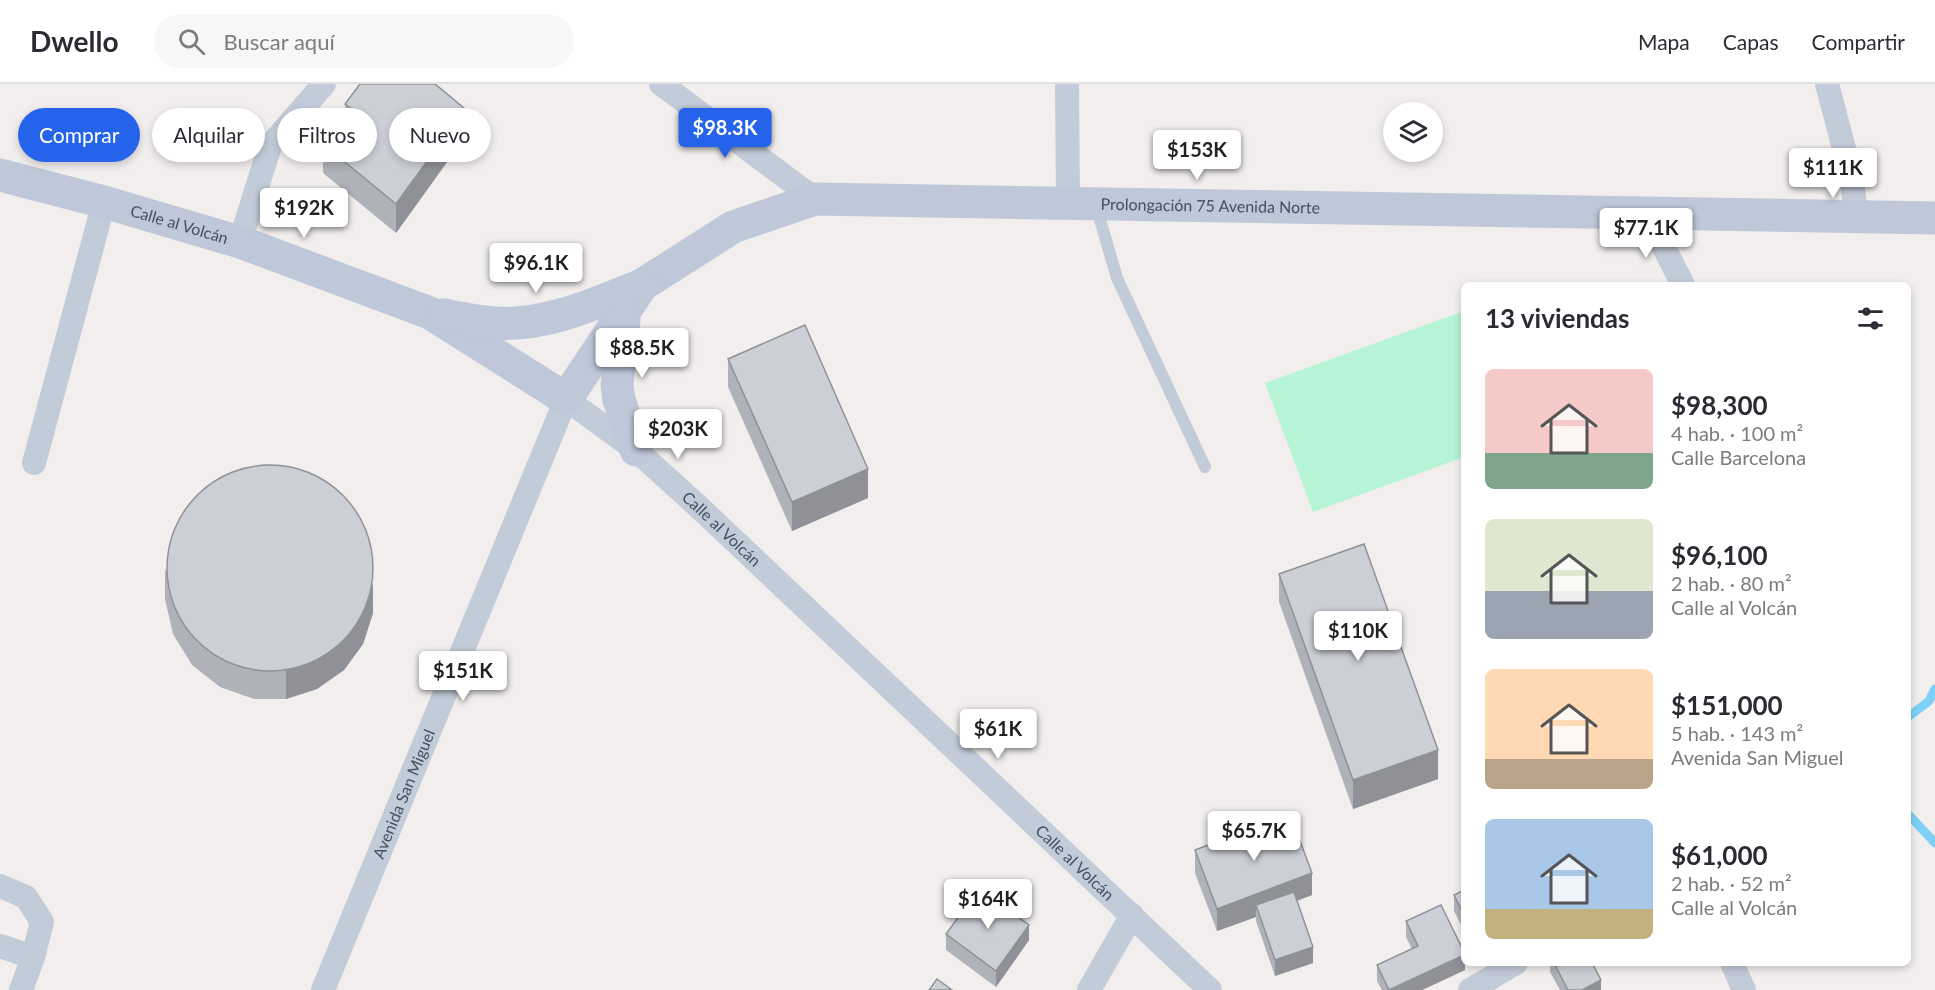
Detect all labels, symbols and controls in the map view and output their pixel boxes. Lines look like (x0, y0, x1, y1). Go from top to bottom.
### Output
search box (154, 14, 574, 68)
text: Dwello (30, 24, 118, 58)
icon: search (175, 25, 208, 58)
text: Buscar aquí (223, 28, 335, 55)
text: Mapa (1638, 29, 1690, 54)
text: Capas (1723, 29, 1779, 54)
text: Compartir (1812, 29, 1905, 54)
map controls (1383, 102, 1443, 162)
button: layers (1383, 102, 1443, 162)
chip: Comprar (18, 108, 140, 162)
chip: Alquilar (152, 108, 265, 162)
chip: Filtros (277, 108, 377, 162)
chip: Nuevo (389, 108, 491, 162)
pin: $98.3K (676, 108, 774, 159)
text: $98.3K (693, 115, 757, 139)
pin: $153K (1155, 130, 1239, 181)
text: $153K (1167, 137, 1227, 161)
pin: $111K (1791, 148, 1875, 199)
text: $111K (1803, 155, 1863, 179)
pin: $192K (262, 188, 346, 239)
street label: Prolongación 75 Avenida Norte (1101, 194, 1320, 217)
text: $192K (274, 195, 334, 219)
street label: Calle al Volcán (128, 200, 231, 247)
pin: $77.1K (1597, 208, 1695, 259)
text: $77.1K (1614, 215, 1678, 239)
pin: $96.1K (487, 243, 585, 294)
text: $96.1K (504, 250, 568, 274)
text: 13 viviendas (1485, 302, 1629, 334)
icon: filters (1854, 302, 1887, 335)
pin: $88.5K (593, 328, 691, 379)
text: $88.5K (610, 335, 674, 359)
text: $98,300 (1671, 389, 1768, 421)
icon: home (1533, 393, 1605, 465)
pin: $203K (636, 409, 720, 460)
text: $203K (648, 416, 708, 440)
text: 4 hab. · 100 m² (1671, 421, 1803, 445)
text: Calle Barcelona (1671, 445, 1806, 469)
street label: Calle al Volcán (679, 487, 765, 570)
text: $96,100 (1671, 539, 1768, 571)
icon: home (1533, 543, 1605, 615)
text: 2 hab. · 80 m² (1671, 571, 1792, 595)
text: Calle al Volcán (1671, 595, 1797, 619)
pin: $110K (1316, 611, 1400, 662)
text: $110K (1328, 618, 1388, 642)
pin: $151K (421, 651, 505, 702)
text: $151K (433, 658, 493, 682)
text: $151,000 (1671, 689, 1783, 721)
icon: home (1533, 693, 1605, 765)
pin: $61K (962, 709, 1034, 760)
text: $61K (974, 716, 1022, 740)
text: 5 hab. · 143 m² (1671, 721, 1803, 745)
street label: Avenida San Miguel (368, 726, 438, 861)
text: Avenida San Miguel (1671, 745, 1844, 769)
pin: $65.7K (1205, 811, 1303, 862)
text: $65.7K (1222, 818, 1286, 842)
street label: Calle al Volcán (1032, 820, 1119, 904)
text: $61,000 (1671, 839, 1768, 871)
icon: home (1533, 843, 1605, 915)
text: 2 hab. · 52 m² (1671, 871, 1792, 895)
pin: $164K (946, 879, 1030, 930)
text: $164K (958, 886, 1018, 910)
text: Calle al Volcán (1671, 895, 1797, 919)

